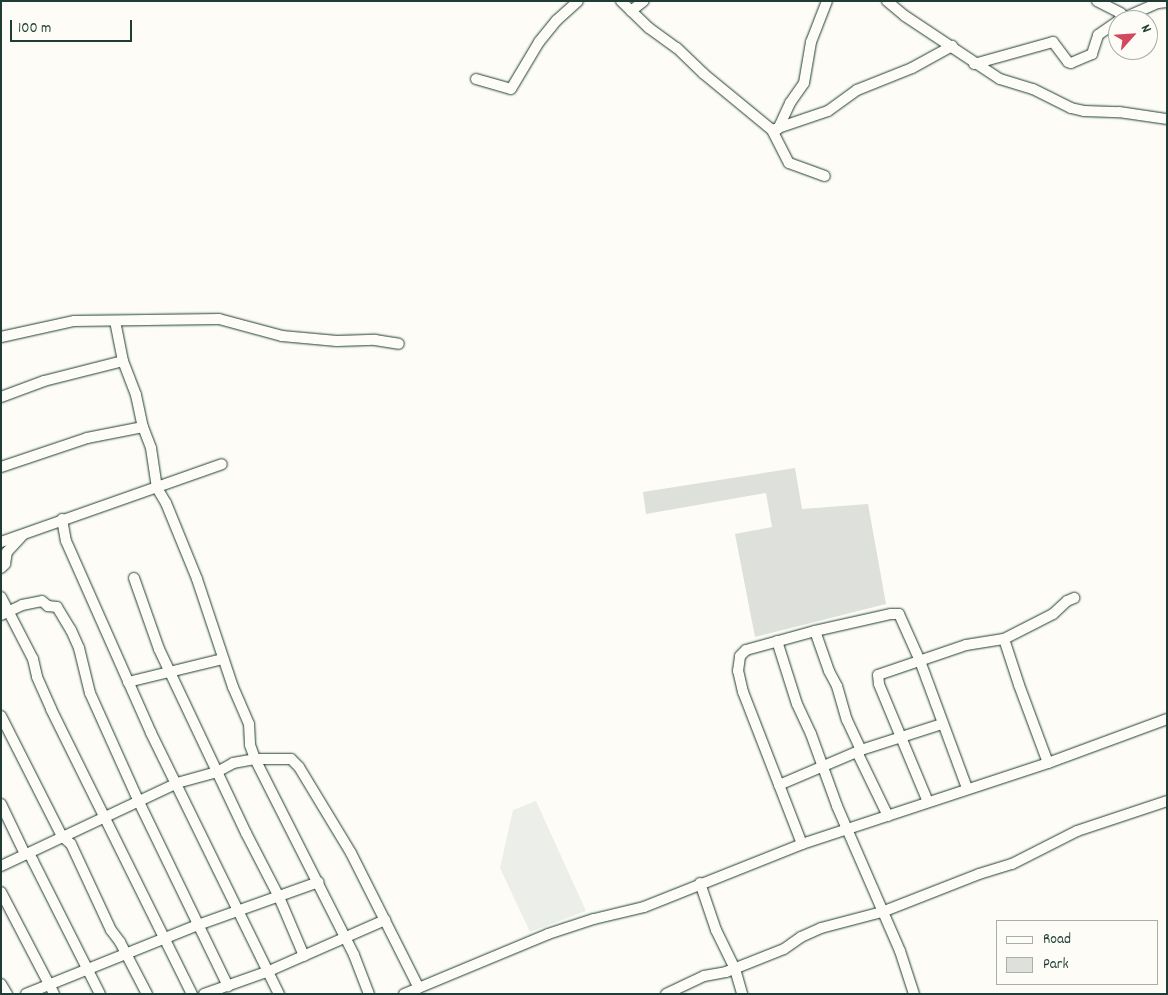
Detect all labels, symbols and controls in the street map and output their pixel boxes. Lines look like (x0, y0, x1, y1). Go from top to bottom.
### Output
scale bar (12, 10, 135, 42)
north arrow (1108, 10, 1158, 60)
text: 100 m (18, 18, 51, 40)
text: N (1135, 21, 1156, 36)
legend (996, 920, 1158, 985)
text: Road (1043, 929, 1071, 951)
text: Park (1043, 954, 1069, 976)

